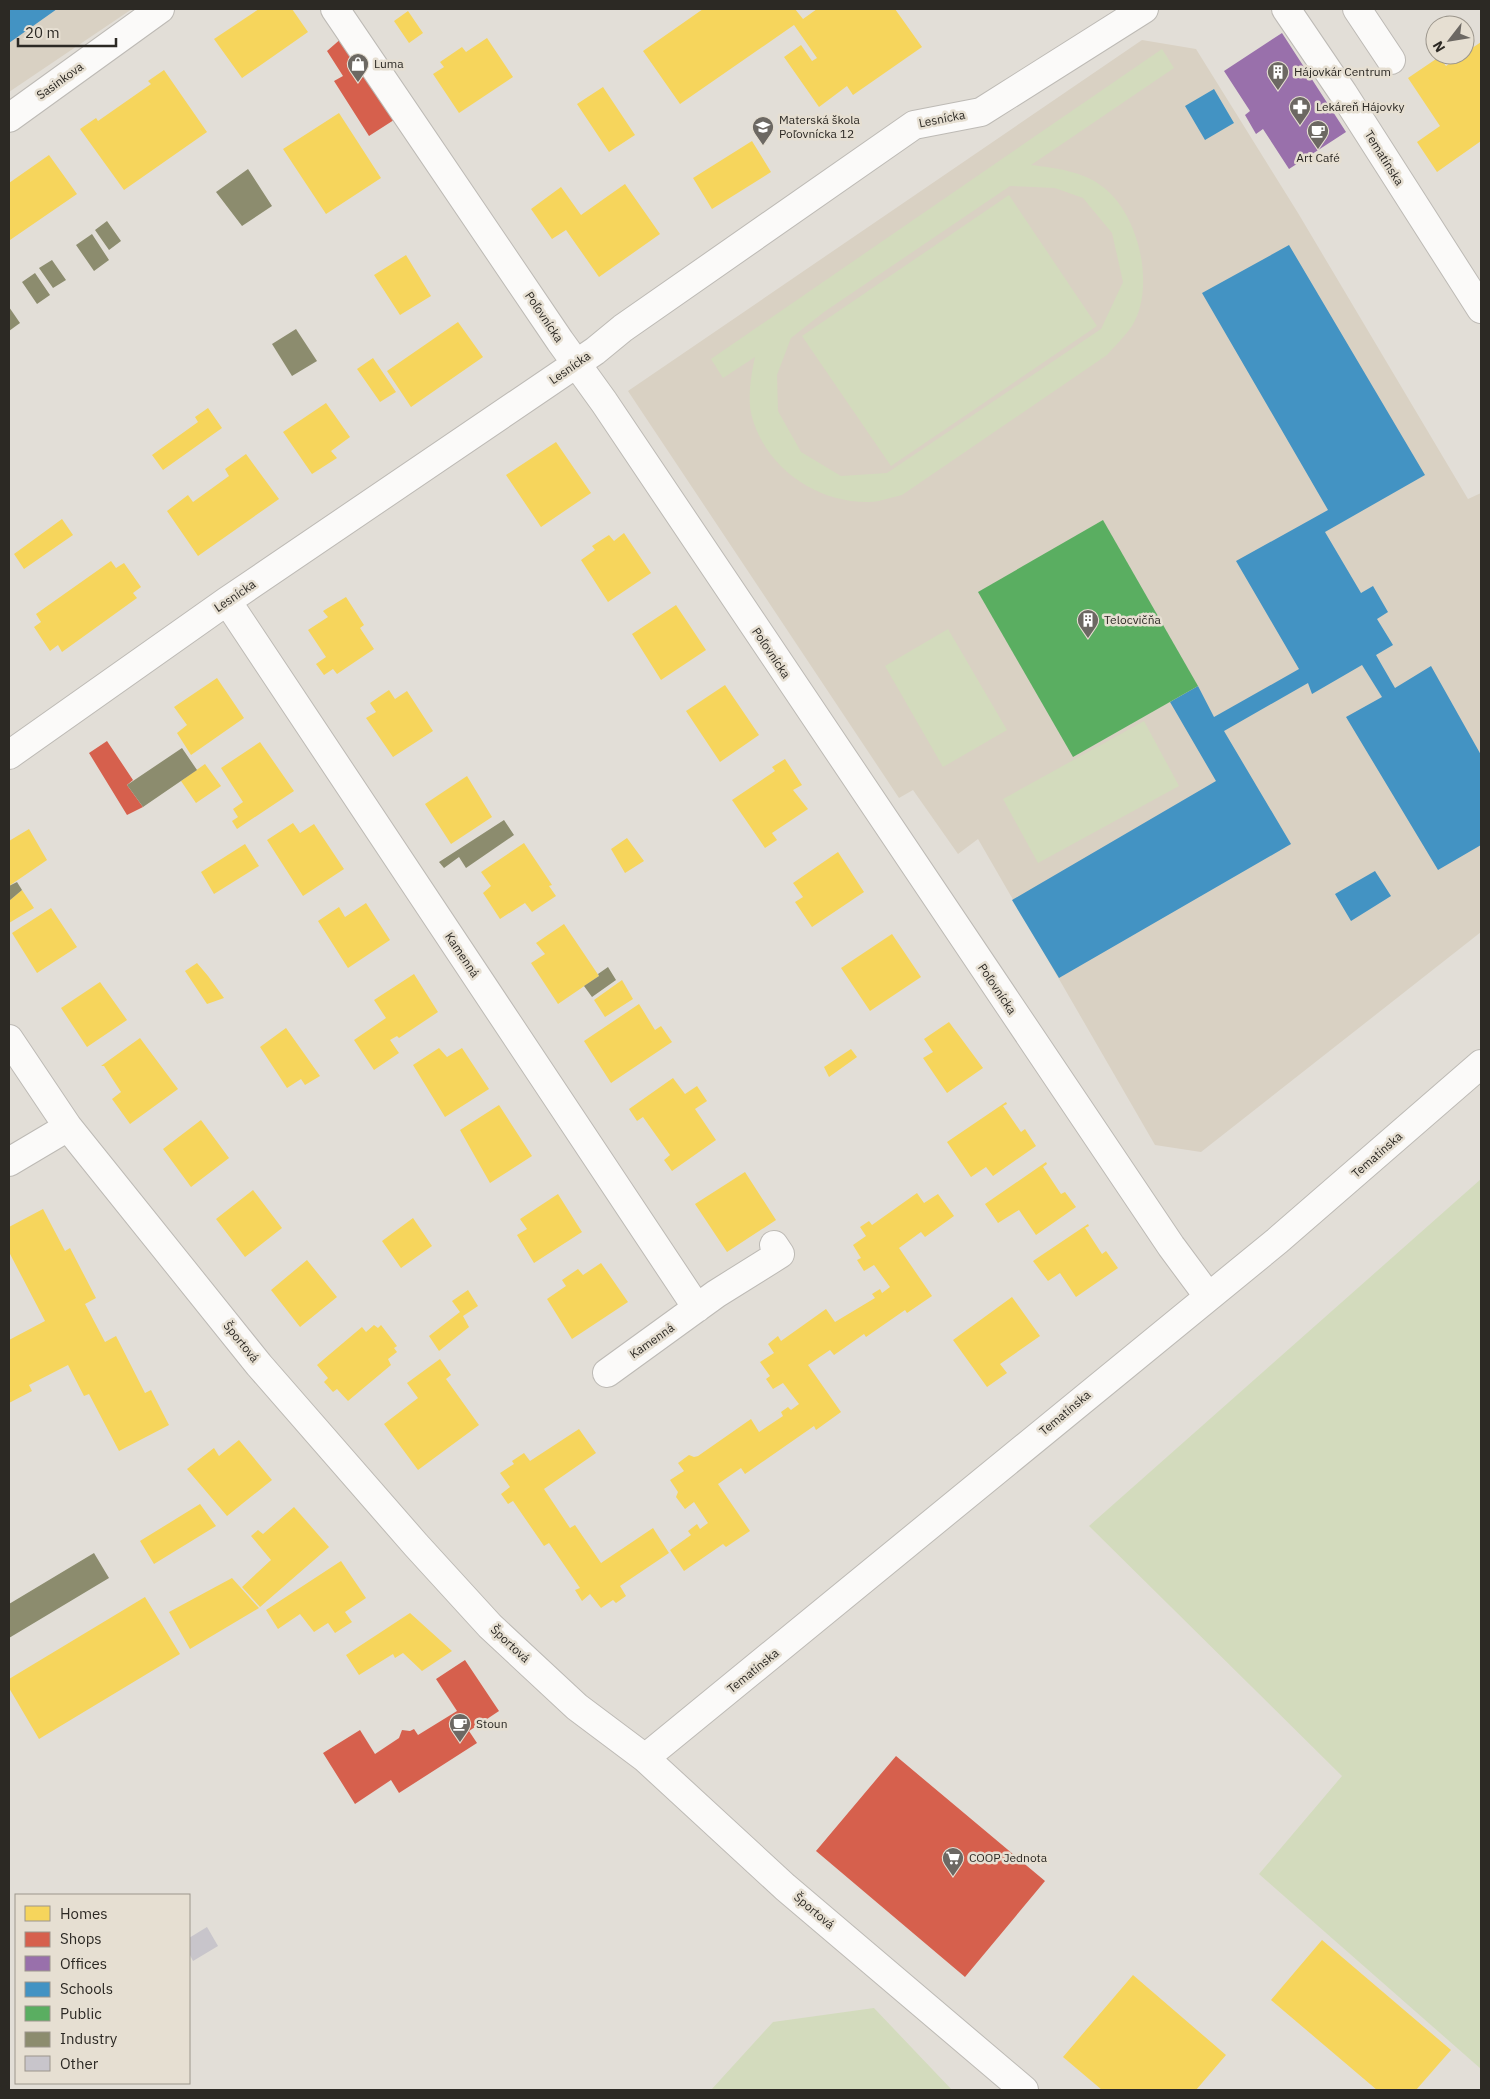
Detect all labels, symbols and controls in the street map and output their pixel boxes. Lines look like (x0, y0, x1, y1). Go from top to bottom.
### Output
scale bar (18, 15, 115, 47)
north arrow (1425, 15, 1475, 65)
text: 20 m (25, 23, 60, 42)
text: N (1429, 38, 1449, 56)
shop icon: Luma (346, 52, 370, 83)
place label: Luma (374, 56, 404, 71)
street label: Sasinkova (33, 58, 86, 103)
building icon: Hájovkár Centrum (1266, 60, 1290, 91)
place label: Hájovkár Centrum (1294, 64, 1391, 79)
pharmacy icon: Lekáreň Hájovky (1288, 95, 1312, 126)
place label: Lekáreň Hájovky (1316, 99, 1404, 114)
street label: Lesnícka (917, 107, 967, 130)
place label: Materská škola Poľovnícka 12 (779, 112, 861, 141)
school or university icon: Materská škola Poľovnícka 12 (751, 115, 775, 146)
cafe icon: Art Café (1306, 119, 1330, 150)
street label: Tematínska (1362, 127, 1408, 189)
place label: Art Café (1296, 150, 1340, 165)
street label: Poľovnícka (522, 288, 567, 345)
street label: Lesnícka (546, 348, 594, 387)
street label: Lesnícka (211, 576, 259, 615)
building icon: Telocvičňa (1076, 608, 1100, 639)
place label: Telocvičňa (1104, 612, 1161, 627)
street label: Poľovnícka (749, 624, 794, 681)
street label: Kamenná (442, 929, 483, 981)
street label: Poľovnícka (975, 960, 1020, 1017)
street label: Tematínska (1348, 1128, 1405, 1181)
street label: Športová (220, 1318, 263, 1366)
street label: Kamenná (627, 1320, 677, 1361)
street label: Tematínska (1036, 1387, 1094, 1438)
street label: Športová (488, 1622, 533, 1666)
street label: Tematínska (724, 1645, 782, 1696)
cafe icon: Stoun (448, 1712, 472, 1743)
place label: Stoun (476, 1716, 508, 1731)
supermarket icon: COOP Jednota (941, 1846, 965, 1877)
place label: COOP Jednota (969, 1850, 1048, 1865)
street label: Športová (791, 1889, 838, 1932)
legend (15, 1894, 190, 2084)
text: Homes (60, 1904, 108, 1923)
text: Shops (60, 1929, 102, 1948)
text: Offices (60, 1954, 107, 1973)
text: Schools (60, 1979, 113, 1998)
text: Public (60, 2004, 102, 2023)
text: Industry (60, 2029, 118, 2048)
text: Other (60, 2054, 99, 2073)

